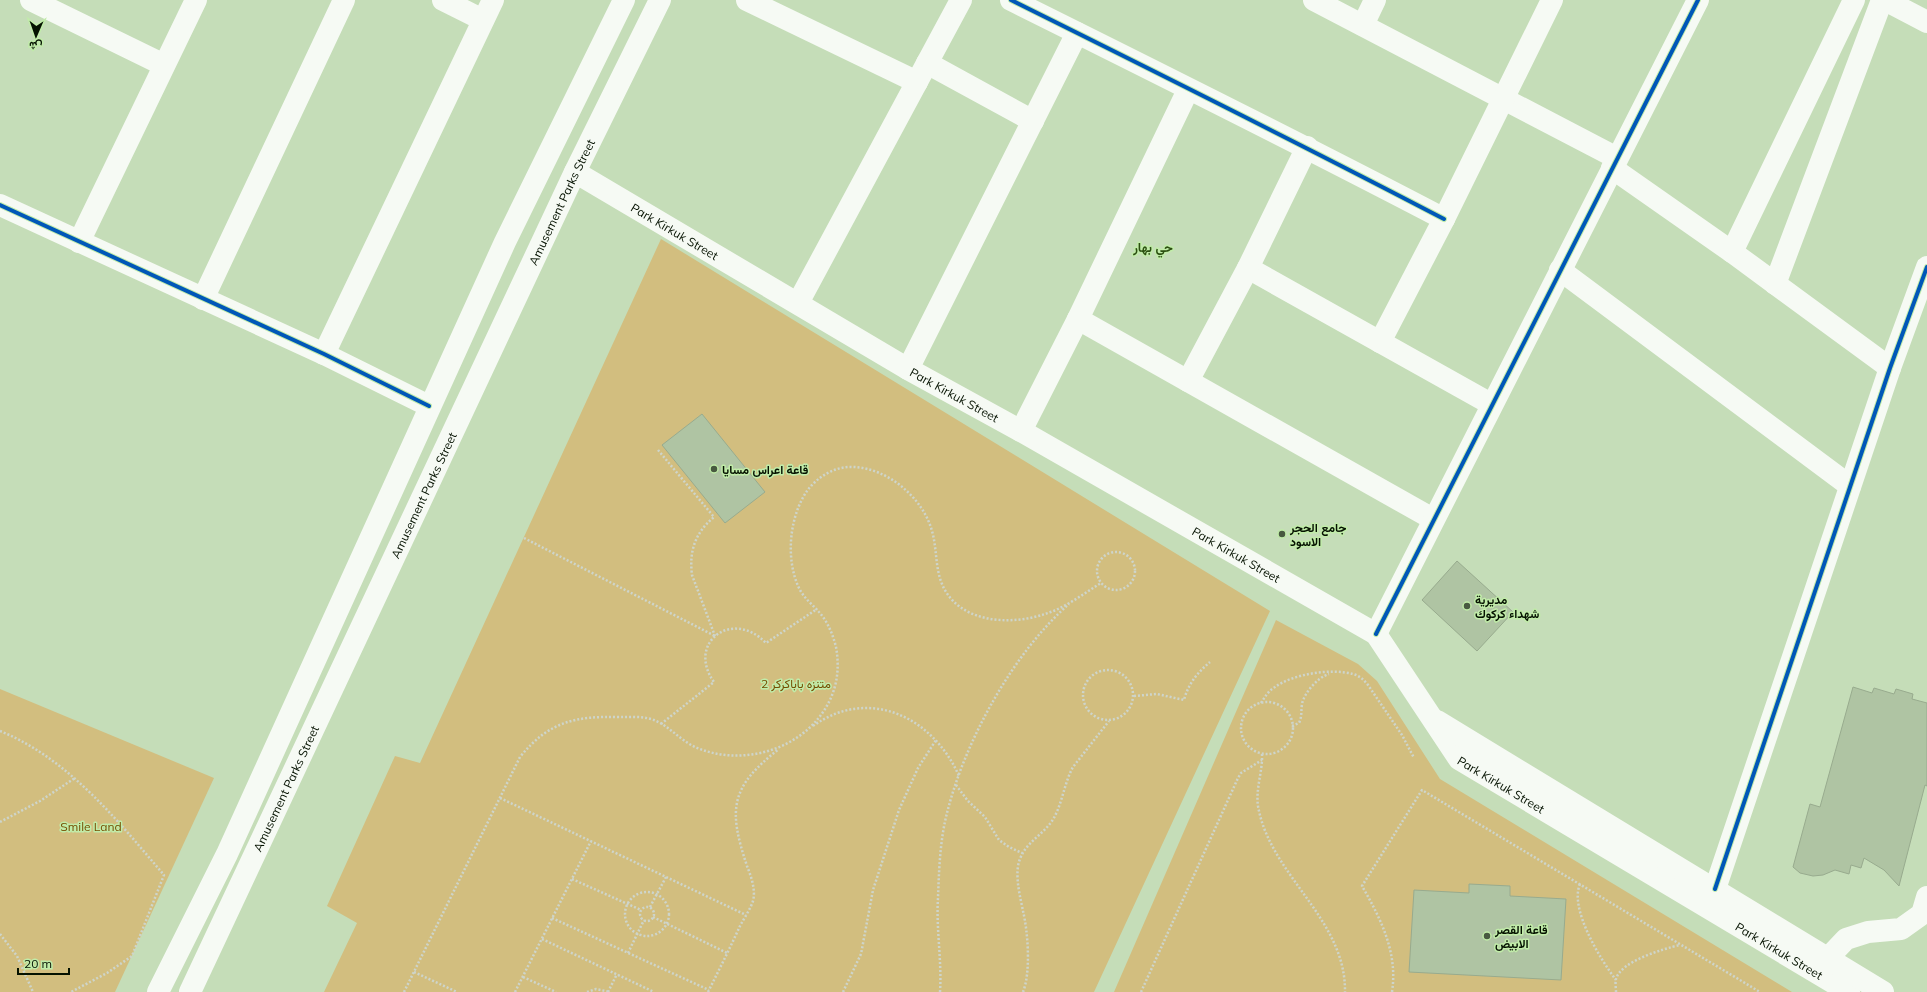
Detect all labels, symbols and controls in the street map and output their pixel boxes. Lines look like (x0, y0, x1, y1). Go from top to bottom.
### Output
north arrow (16, 16, 56, 56)
text: ش (29, 39, 43, 53)
street label: Amusement Parks Street (525, 136, 598, 267)
street label: Park Kirkuk Street (628, 199, 721, 263)
district label: حي بهار (1132, 239, 1173, 258)
street label: Park Kirkuk Street (908, 364, 1002, 425)
street label: Amusement Parks Street (387, 430, 459, 561)
place label: قاعة اعراس مسايا (722, 462, 809, 478)
marker: قاعة اعراس مسايا (709, 464, 719, 474)
place label: جامع الحجر الاسود (1289, 520, 1346, 550)
street label: Park Kirkuk Street (1190, 523, 1283, 585)
marker: جامع الحجر الاسود (1277, 529, 1287, 539)
place label: مديرية شهداء كركوك (1475, 592, 1540, 622)
marker: مديرية شهداء كركوك (1462, 601, 1472, 611)
park label: متنزه باباكركر 2 (761, 676, 831, 692)
street label: Amusement Parks Street (250, 723, 322, 854)
street label: Park Kirkuk Street (1455, 752, 1548, 816)
park label: Smile Land (60, 819, 122, 834)
street label: Park Kirkuk Street (1733, 919, 1826, 982)
place label: قاعة القصر الابيض (1494, 922, 1548, 951)
marker: قاعة القصر الابيض (1482, 931, 1492, 941)
scale bar (18, 950, 69, 976)
text: 20 m (24, 956, 52, 971)

